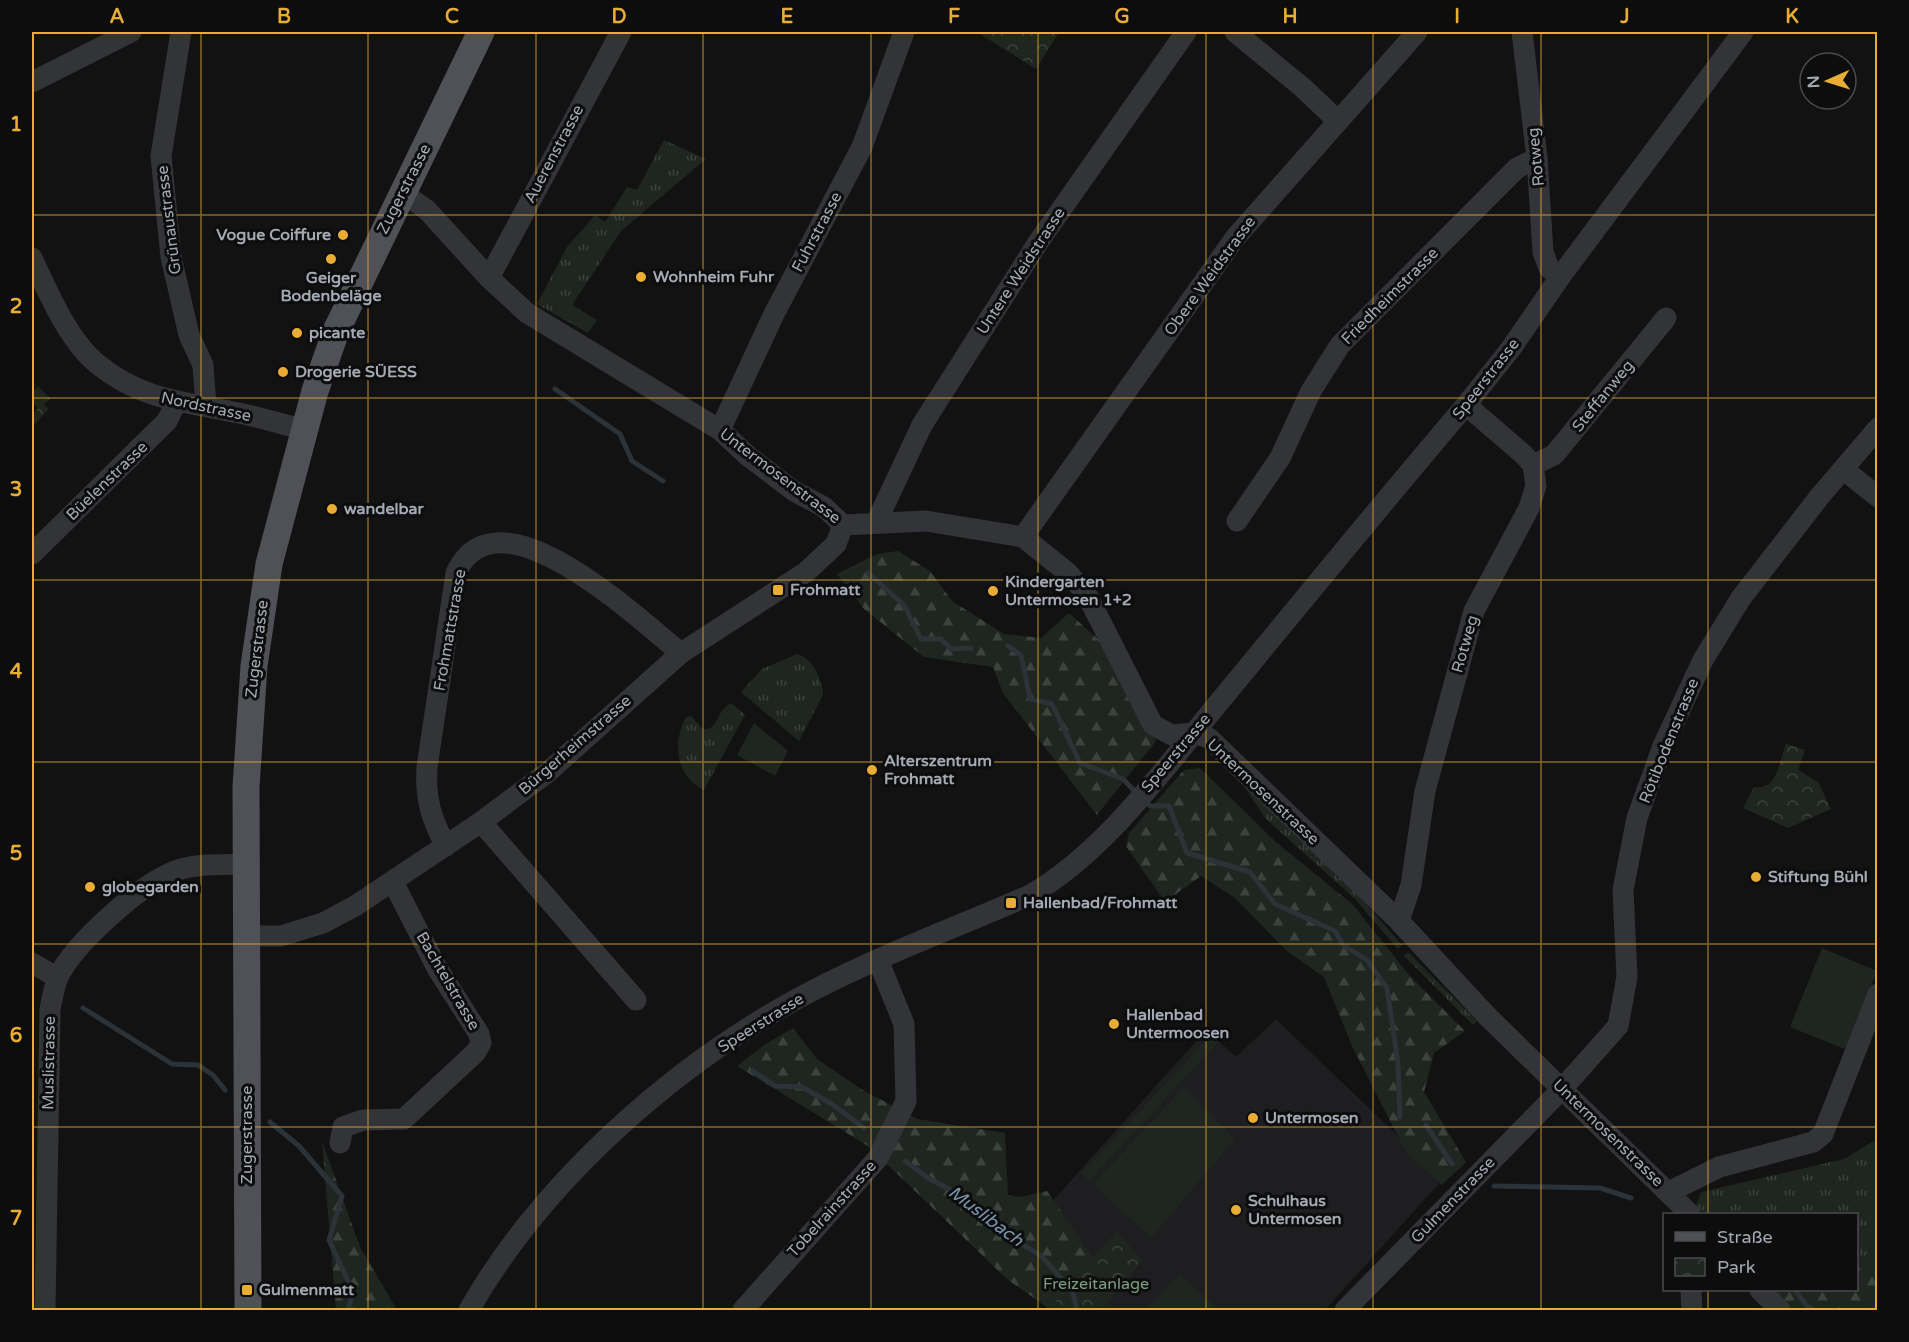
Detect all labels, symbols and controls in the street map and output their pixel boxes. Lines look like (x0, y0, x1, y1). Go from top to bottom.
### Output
text: A (110, 5, 125, 29)
text: B (277, 5, 291, 29)
text: C (445, 5, 459, 29)
text: D (611, 5, 627, 29)
text: E (781, 5, 794, 29)
text: F (948, 5, 960, 29)
text: G (1114, 5, 1130, 29)
text: H (1282, 5, 1298, 29)
text: I (1454, 5, 1460, 29)
text: J (1619, 5, 1630, 29)
text: K (1785, 5, 1799, 29)
north arrow (1798, 51, 1858, 111)
text: N (1804, 75, 1824, 89)
street label: Auerenstrasse (520, 101, 588, 207)
text: 1 (10, 113, 22, 137)
street label: Rotweg (1523, 127, 1549, 187)
street label: Zugerstrasse (373, 141, 435, 237)
street label: Grünaustrasse (152, 164, 186, 276)
street label: Fuhrstrasse (787, 188, 847, 276)
street label: Untere Weidstrasse (972, 204, 1070, 338)
street label: Obere Weidstrasse (1160, 212, 1260, 340)
place label: Vogue Coiffure (216, 225, 331, 245)
marker: Vogue Coiffure (336, 228, 350, 242)
street label: Friedheimstrasse (1337, 243, 1443, 349)
marker: Geiger Bodenbeläge (324, 252, 338, 266)
place label: Wohnheim Fuhr (653, 267, 775, 287)
place label: Geiger Bodenbeläge (281, 268, 381, 306)
marker: Wohnheim Fuhr (634, 270, 648, 284)
text: 2 (10, 295, 22, 319)
place label: picante (309, 323, 365, 343)
marker: picante (290, 326, 304, 340)
street label: Speerstrasse (1448, 334, 1524, 424)
street label: Steffanweg (1568, 356, 1638, 436)
place label: Drogerie SÜESS (295, 362, 417, 382)
marker: Drogerie SÜESS (276, 365, 290, 379)
street label: Nordstrasse (159, 388, 253, 426)
street label: Untermosenstrasse (715, 424, 845, 528)
street label: Büelenstrasse (62, 437, 152, 525)
text: 3 (10, 478, 22, 502)
place label: wandelbar (344, 499, 425, 519)
marker: wandelbar (325, 502, 339, 516)
street label: Frohmattstrasse (429, 567, 471, 693)
place label: Kindergarten Untermosen 1+2 (1005, 572, 1132, 610)
place label: Frohmatt (790, 580, 861, 600)
marker: Frohmatt (771, 583, 785, 597)
marker: Kindergarten Untermosen 1+2 (986, 584, 1000, 598)
street label: Zugerstrasse (241, 599, 273, 699)
street label: Rotweg (1447, 613, 1483, 675)
text: 4 (10, 660, 23, 684)
street label: Rötibodenstrasse (1635, 676, 1703, 806)
street label: Bürgerheimstrasse (515, 691, 635, 799)
street label: Speerstrasse (1137, 709, 1215, 797)
street label: Untermosenstrasse (1203, 735, 1323, 849)
place label: Alterszentrum Frohmatt (884, 751, 992, 789)
marker: Alterszentrum Frohmatt (865, 763, 879, 777)
text: 5 (10, 842, 22, 866)
place label: Stiftung Bühl (1768, 867, 1868, 887)
marker: Stiftung Bühl (1749, 870, 1763, 884)
place label: globegarden (102, 877, 199, 897)
marker: globegarden (83, 880, 97, 894)
place label: Hallenbad/Frohmatt (1023, 893, 1178, 913)
marker: Hallenbad/Frohmatt (1004, 896, 1018, 910)
street label: Bachtelstrasse (412, 928, 484, 1034)
street label: Speerstrasse (714, 989, 808, 1057)
place label: Hallenbad Untermoosen (1126, 1005, 1229, 1043)
street label: Muslistrasse (38, 1016, 60, 1110)
marker: Hallenbad Untermoosen (1107, 1017, 1121, 1031)
text: 6 (10, 1024, 22, 1048)
street label: Untermosenstrasse (1548, 1075, 1668, 1191)
street label: Zugerstrasse (237, 1086, 257, 1184)
place label: Untermosen (1265, 1108, 1358, 1128)
marker: Untermosen (1246, 1111, 1260, 1125)
street label: Gulmenstrasse (1407, 1153, 1499, 1247)
street label: Tobelrainstrasse (783, 1156, 881, 1262)
water label: Muslibach (944, 1181, 1028, 1252)
place label: Schulhaus Untermosen (1248, 1191, 1341, 1229)
marker: Schulhaus Untermosen (1229, 1203, 1243, 1217)
text: 7 (10, 1207, 22, 1231)
legend (1663, 1213, 1858, 1291)
text: Straße (1717, 1226, 1773, 1248)
text: Park (1717, 1256, 1756, 1278)
park label: Freizeitanlage (1043, 1274, 1149, 1294)
place label: Gulmenmatt (259, 1280, 355, 1300)
marker: Gulmenmatt (240, 1283, 254, 1297)

